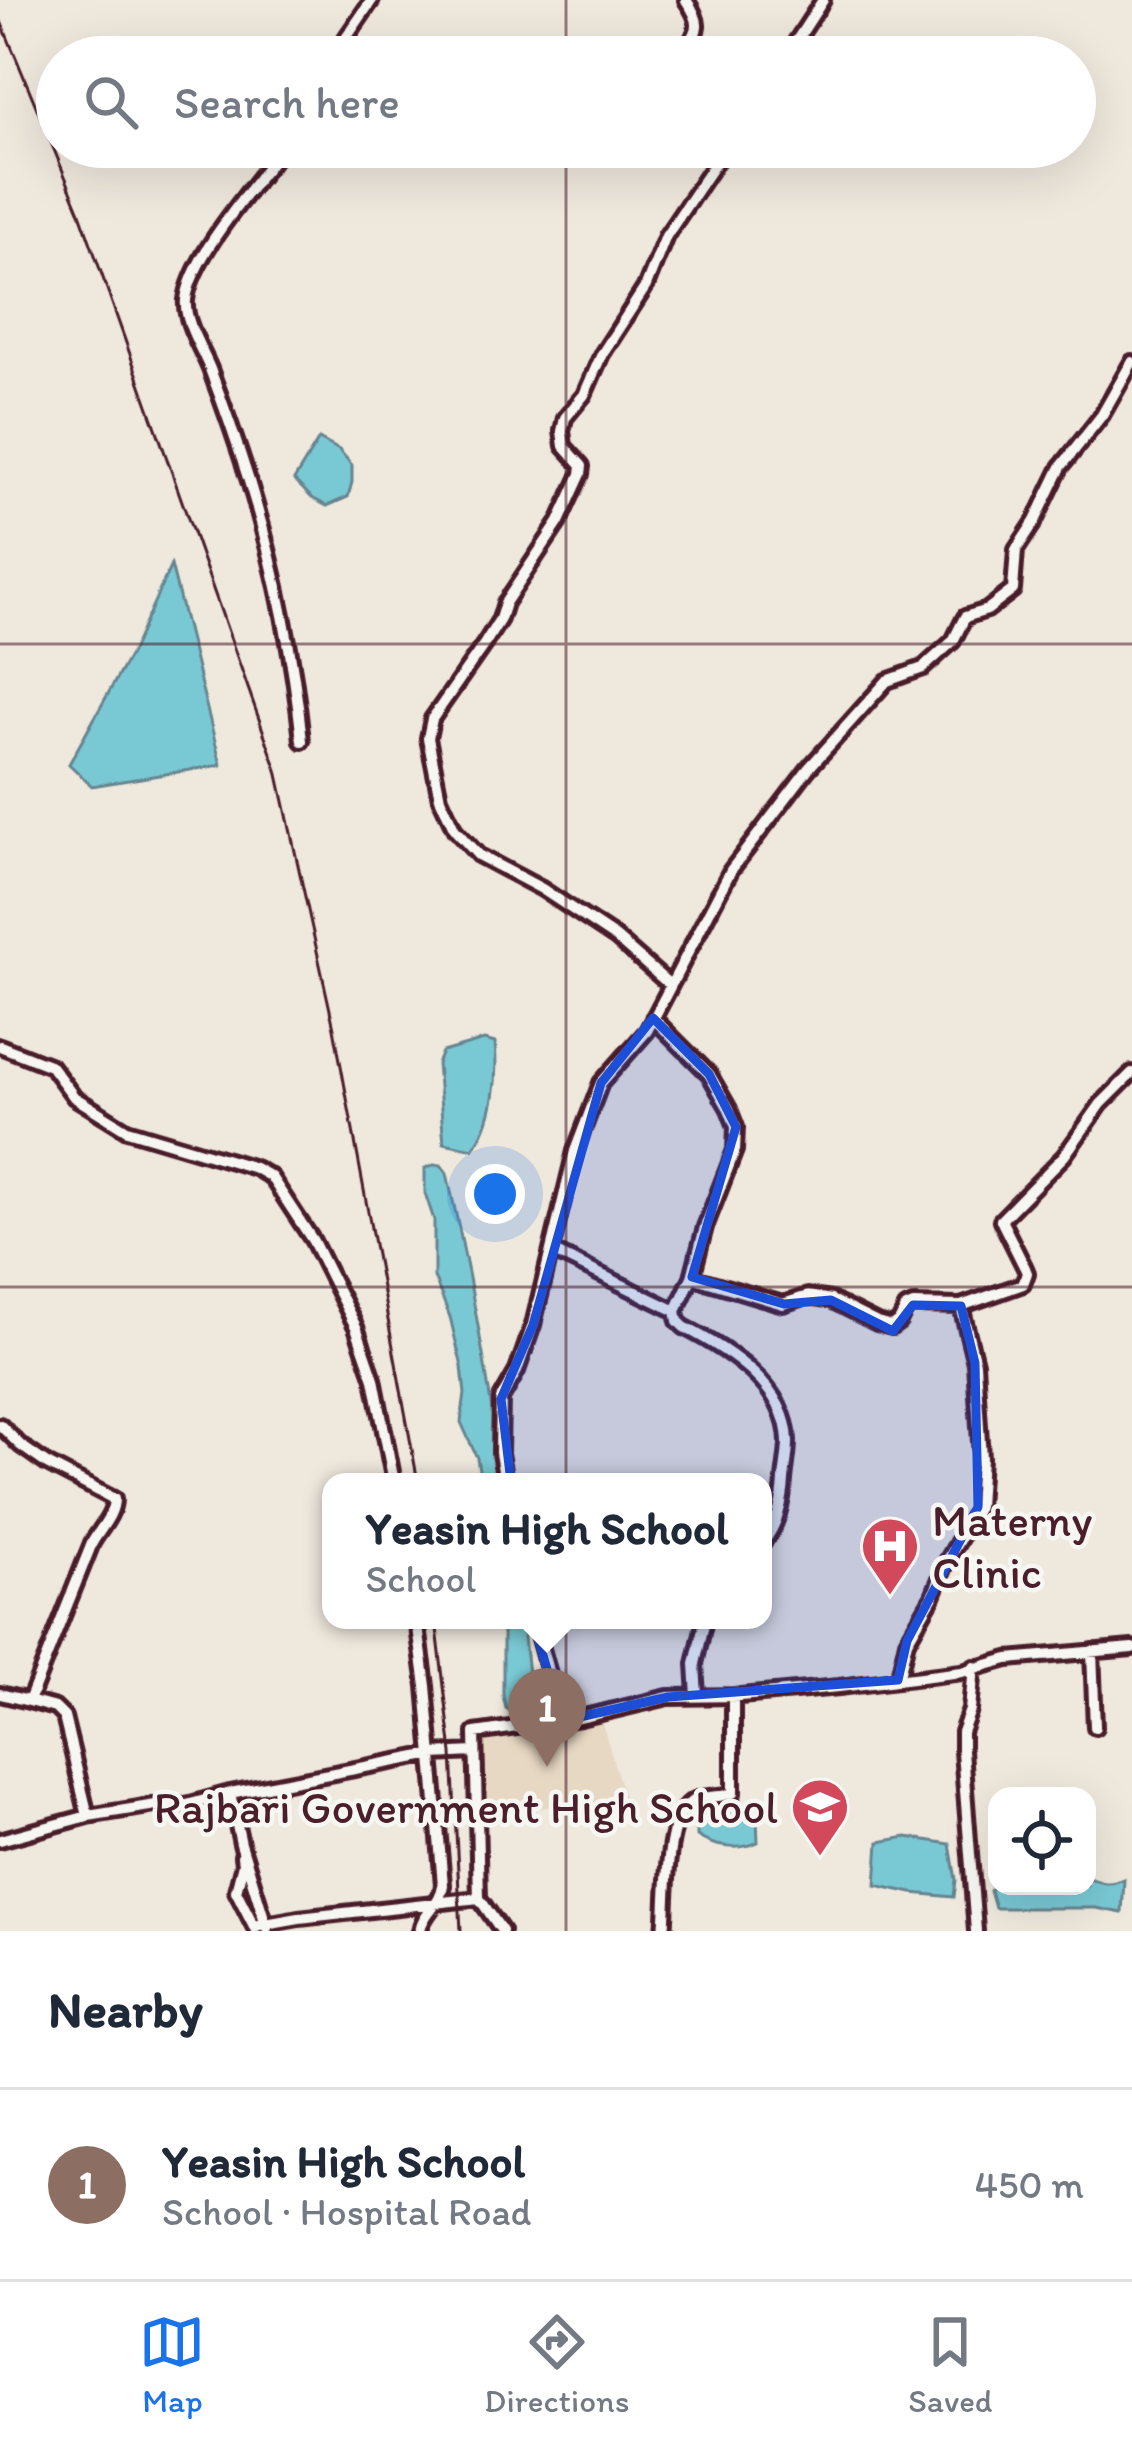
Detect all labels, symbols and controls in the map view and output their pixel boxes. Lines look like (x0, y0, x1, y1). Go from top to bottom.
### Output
search box (36, 36, 1096, 168)
icon: search (78, 69, 144, 135)
text: Search here (174, 75, 400, 129)
your location (465, 1164, 525, 1224)
popup (322, 1473, 772, 1629)
place label: Materny Clinic (932, 1493, 1092, 1599)
text: Yeasin High School (365, 1501, 729, 1555)
hospital icon: Materny Clinic (859, 1515, 921, 1597)
text: School (365, 1555, 476, 1602)
pin: 1 (508, 1668, 586, 1767)
school or university icon: Rajbari Government High School (789, 1776, 851, 1858)
place label: Rajbari Government High School (154, 1780, 778, 1834)
map controls (988, 1787, 1096, 1895)
button: locate (988, 1787, 1096, 1895)
text: Nearby (48, 1979, 203, 2040)
text: Yeasin High School (162, 2134, 525, 2188)
text: 1 (78, 2161, 96, 2208)
text: 450 m (974, 2161, 1084, 2208)
text: School · Hospital Road (162, 2188, 531, 2235)
tab: Map (139, 2309, 205, 2420)
tab: Directions (484, 2309, 629, 2420)
tab: Saved (908, 2309, 993, 2420)

